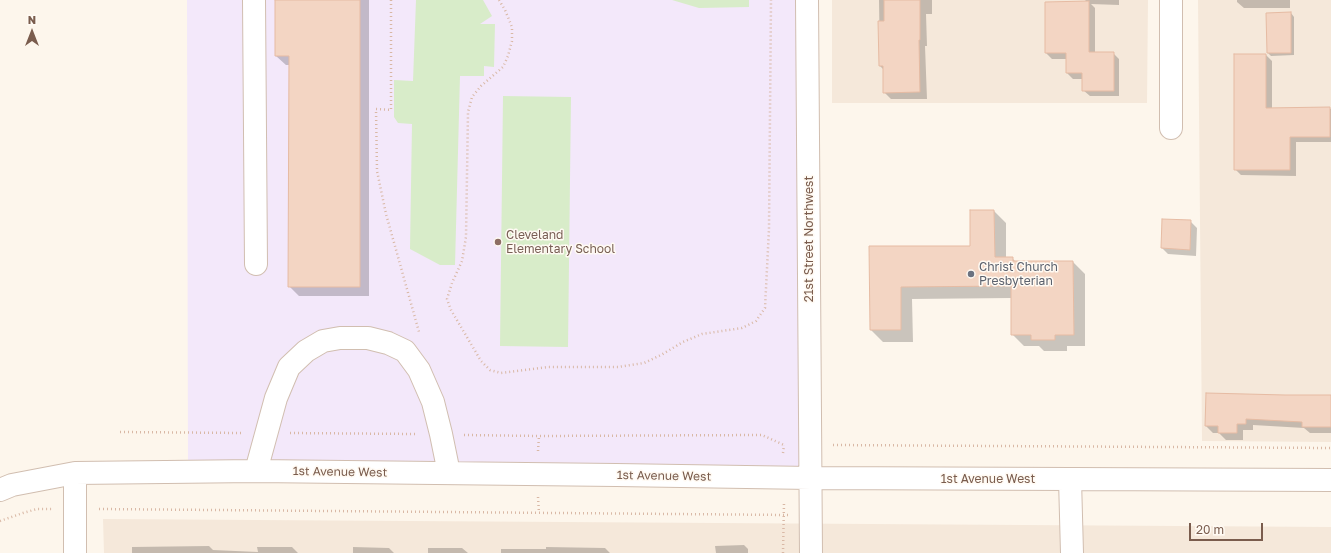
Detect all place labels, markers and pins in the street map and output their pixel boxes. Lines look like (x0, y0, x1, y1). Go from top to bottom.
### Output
place label: Cleveland Elementary School (506, 228, 615, 256)
marker: Cleveland Elementary School (493, 237, 503, 247)
place label: Christ Church Presbyterian (979, 260, 1058, 288)
marker: Christ Church Presbyterian (966, 269, 976, 279)

